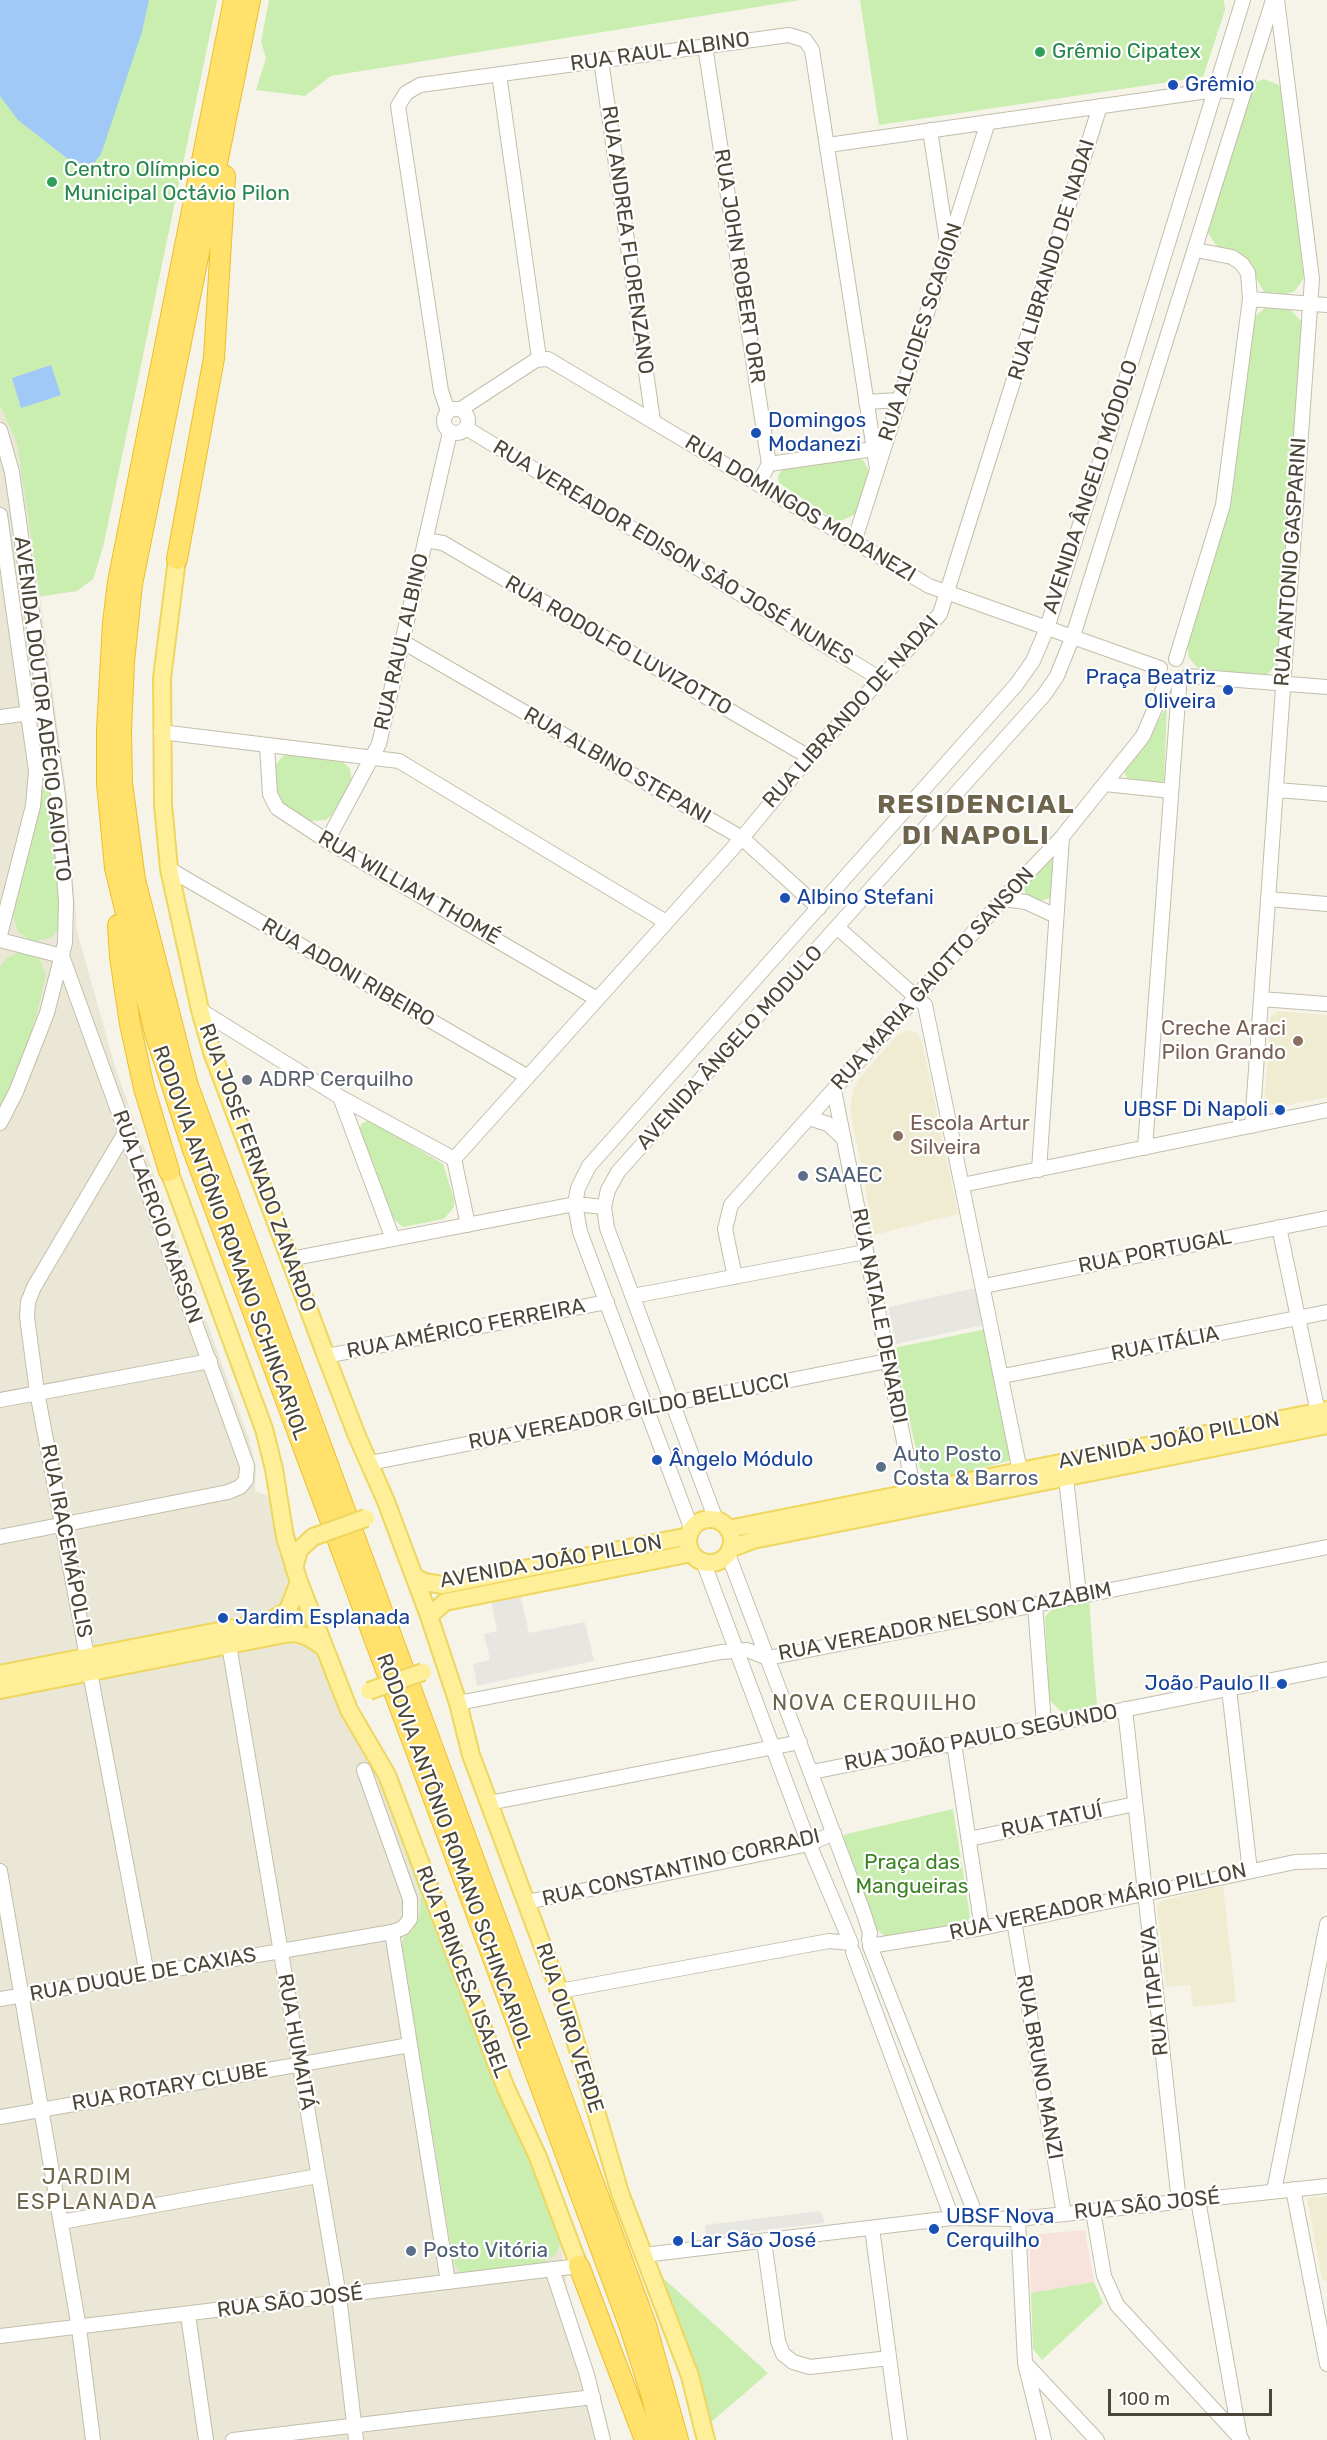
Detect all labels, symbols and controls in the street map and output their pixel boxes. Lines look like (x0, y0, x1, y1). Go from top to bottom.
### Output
street label: RUA RAUL ALBINO (569, 27, 751, 77)
place label: Grêmio Cipatex (1052, 39, 1201, 65)
marker: Grêmio Cipatex (1033, 45, 1047, 59)
place label: Grêmio (1185, 72, 1255, 98)
marker: Grêmio (1166, 78, 1180, 92)
street label: RUA ANDREA FLORENZANO (596, 104, 658, 376)
street label: RUA LIBRANDO DE NADAI (1003, 137, 1101, 383)
street label: RUA JOHN ROBERT ORR (708, 147, 770, 385)
place label: Centro Olímpico Municipal Octávio Pilon (64, 157, 290, 207)
marker: Centro Olímpico Municipal Octávio Pilon (45, 175, 59, 189)
street label: RUA ALCIDES SCAGION (874, 220, 968, 444)
street label: AVENIDA ÂNGELO MÓDOLO (1038, 357, 1144, 617)
place label: Domingos Modanezi (768, 408, 866, 458)
marker: Domingos Modanezi (749, 426, 763, 440)
street label: RUA DOMINGOS MODANEZI (680, 430, 920, 588)
street label: RUA VEREADOR EDISON SÃO JOSÉ NUNES (488, 435, 858, 671)
street label: RUA ANTONIO GASPARINI (1270, 437, 1312, 687)
street label: AVENIDA DOUTOR ADÉCIO GAIOTTO (8, 535, 76, 883)
street label: RUA RAUL ALBINO (369, 551, 435, 733)
street label: RUA RODOLFO LUVIZOTTO (500, 571, 736, 721)
street label: RUA LIBRANDO DE NADAI (758, 611, 944, 813)
place label: Praça Beatriz Oliveira (1086, 665, 1216, 715)
marker: Praça Beatriz Oliveira (1221, 683, 1235, 697)
street label: RUA ALBINO STEPANI (519, 702, 715, 830)
district label: RESIDENCIAL DI NAPOLI (877, 789, 1075, 852)
street label: RUA WILLIAM THOMÉ (313, 826, 505, 950)
street label: RUA MARIA GAIOTTO SANSON (826, 862, 1040, 1096)
place label: Albino Stefani (797, 885, 934, 911)
marker: Albino Stefani (778, 891, 792, 905)
street label: RUA ADONI RIBEIRO (257, 913, 439, 1033)
street label: AVENIDA ÂNGELO MODULO (632, 941, 828, 1155)
place label: Creche Araci Pilon Grando (1161, 1016, 1286, 1066)
street label: RUA JOSÉ FERNADO ZANARDO (193, 1020, 321, 1316)
marker: Creche Araci Pilon Grando (1291, 1034, 1305, 1048)
street label: RODOVIA ANTÔNIO ROMANO SCHINCARIOL (147, 1042, 313, 1444)
place label: ADRP Cerquilho (259, 1067, 414, 1093)
marker: ADRP Cerquilho (240, 1073, 254, 1087)
place label: UBSF Di Napoli (1123, 1097, 1268, 1123)
marker: UBSF Di Napoli (1273, 1103, 1287, 1117)
street label: RUA LAERCIO MARSON (107, 1107, 207, 1327)
place label: Escola Artur Silveira (910, 1111, 1030, 1161)
marker: Escola Artur Silveira (891, 1129, 905, 1143)
place label: SAAEC (815, 1163, 883, 1189)
marker: SAAEC (796, 1169, 810, 1183)
street label: RUA NATALE DENARDI (846, 1206, 912, 1426)
street label: RUA PORTUGAL (1076, 1225, 1234, 1279)
street label: RUA AMÉRICO FERREIRA (345, 1293, 587, 1365)
street label: RUA ITÁLIA (1109, 1321, 1221, 1367)
street label: RUA VEREADOR GILDO BELLUCCI (467, 1369, 791, 1455)
street label: AVENIDA JOÃO PILLON (1056, 1407, 1282, 1475)
street label: RUA IRACEMÁPOLIS (35, 1442, 97, 1640)
place label: Auto Posto Costa & Barros (893, 1442, 1039, 1492)
place label: Ângelo Módulo (669, 1447, 813, 1473)
marker: Ângelo Módulo (650, 1453, 664, 1467)
marker: Auto Posto Costa & Barros (874, 1460, 888, 1474)
street label: AVENIDA JOÃO PILLON (438, 1530, 664, 1594)
street label: RUA VEREADOR NELSON CAZABIM (776, 1577, 1114, 1667)
place label: Jardim Esplanada (235, 1605, 410, 1631)
marker: Jardim Esplanada (216, 1611, 230, 1625)
street label: RODOVIA ANTÔNIO ROMANO SCHINCARIOL (371, 1650, 537, 2052)
place label: João Paulo II (1145, 1671, 1270, 1697)
marker: João Paulo II (1275, 1677, 1289, 1691)
district label: NOVA CERQUILHO (772, 1691, 978, 1717)
street label: RUA JOÃO PAULO SEGUNDO (842, 1699, 1120, 1777)
street label: RUA TATUÍ (999, 1798, 1105, 1844)
street label: RUA CONSTANTINO CORRADI (540, 1824, 822, 1912)
park label: Praça das Mangueiras (855, 1850, 969, 1900)
street label: RUA VEREADOR MÁRIO PILLON (947, 1858, 1249, 1946)
street label: RUA PRINCESA ISABEL (410, 1862, 514, 2082)
street label: RUA ITAPEVA (1136, 1925, 1174, 2057)
street label: RUA OURO VERDE (530, 1940, 608, 2116)
street label: RUA DUQUE DE CAXIAS (28, 1943, 258, 2007)
street label: RUA HUMAITÁ (272, 1972, 320, 2112)
street label: RUA BRUNO MANZI (1010, 1972, 1068, 2162)
street label: RUA ROTARY CLUBE (70, 2057, 270, 2117)
district label: JARDIM ESPLANADA (16, 2165, 158, 2216)
street label: RUA SÃO JOSÉ (1073, 2185, 1221, 2225)
place label: UBSF Nova Cerquilho (946, 2204, 1054, 2254)
marker: UBSF Nova Cerquilho (927, 2222, 941, 2236)
place label: Lar São José (690, 2228, 816, 2254)
marker: Lar São José (671, 2234, 685, 2248)
place label: Posto Vitória (423, 2238, 548, 2264)
marker: Posto Vitória (404, 2244, 418, 2258)
street label: RUA SÃO JOSÉ (216, 2281, 364, 2323)
scale bar (1111, 2377, 1274, 2415)
text: 100 m (1119, 2388, 1170, 2410)

